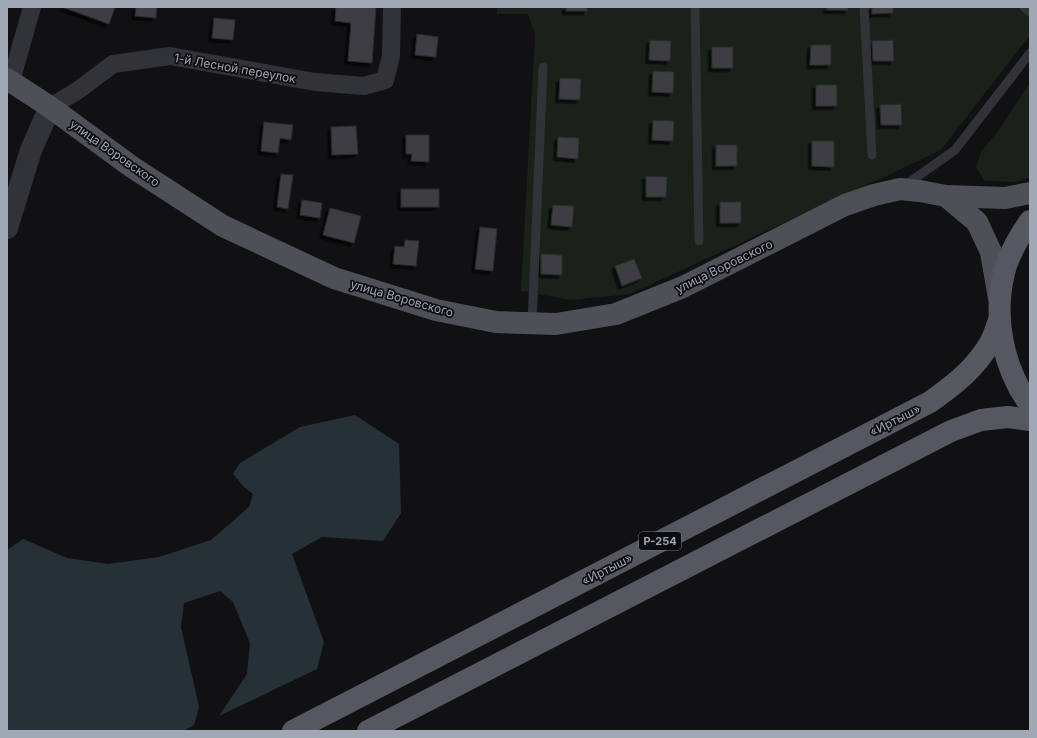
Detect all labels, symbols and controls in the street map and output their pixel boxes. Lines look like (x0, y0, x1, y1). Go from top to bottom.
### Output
street label: 1-й Лесной переулок (173, 50, 298, 86)
street label: улица Воровского (67, 116, 163, 190)
street label: улица Воровского (673, 236, 775, 296)
street label: улица Воровского (349, 276, 455, 320)
street label: «Иртыш» (867, 401, 923, 439)
road number: Р-254 (639, 532, 681, 550)
street label: «Иртыш» (579, 550, 635, 588)

